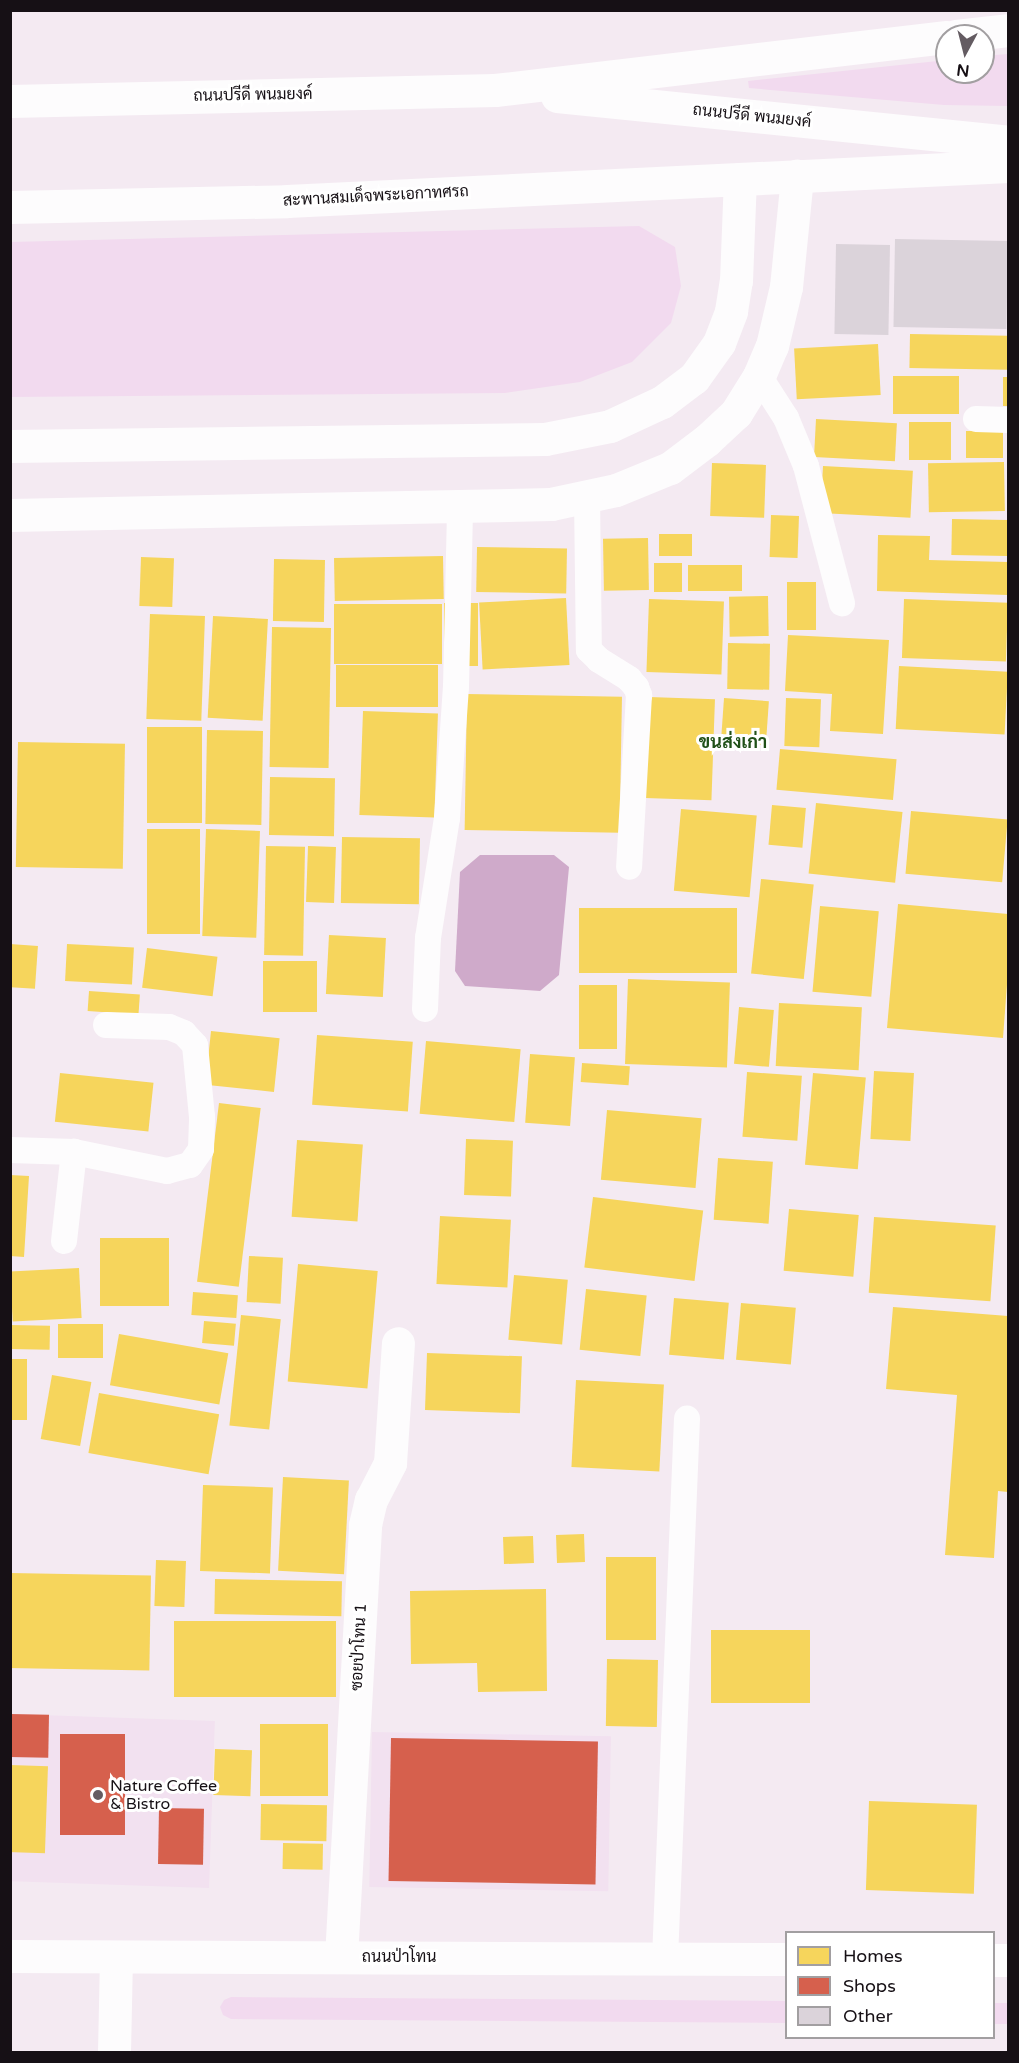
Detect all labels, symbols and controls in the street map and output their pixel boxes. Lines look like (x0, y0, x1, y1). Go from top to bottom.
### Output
north arrow (935, 24, 995, 84)
text: N (955, 59, 971, 81)
street label: ถนนปรีดี พนมยงค์ (193, 84, 313, 106)
street label: ถนนปรีดี พนมยงค์ (692, 100, 812, 132)
street label: สะพานสมเด็จพระเอกาทศรถ (283, 182, 469, 210)
district label: ขนส่งเก่า (699, 731, 767, 753)
street label: ซอยป่าโทน 1 (347, 1603, 371, 1691)
place label: Nature Coffee & Bistro (110, 1776, 217, 1814)
marker: Nature Coffee & Bistro (91, 1788, 105, 1802)
legend (785, 1931, 995, 2039)
text: Homes (843, 1945, 903, 1967)
street label: ถนนป่าโทน (362, 1947, 436, 1967)
text: Shops (843, 1975, 896, 1997)
text: Other (843, 2005, 893, 2027)

